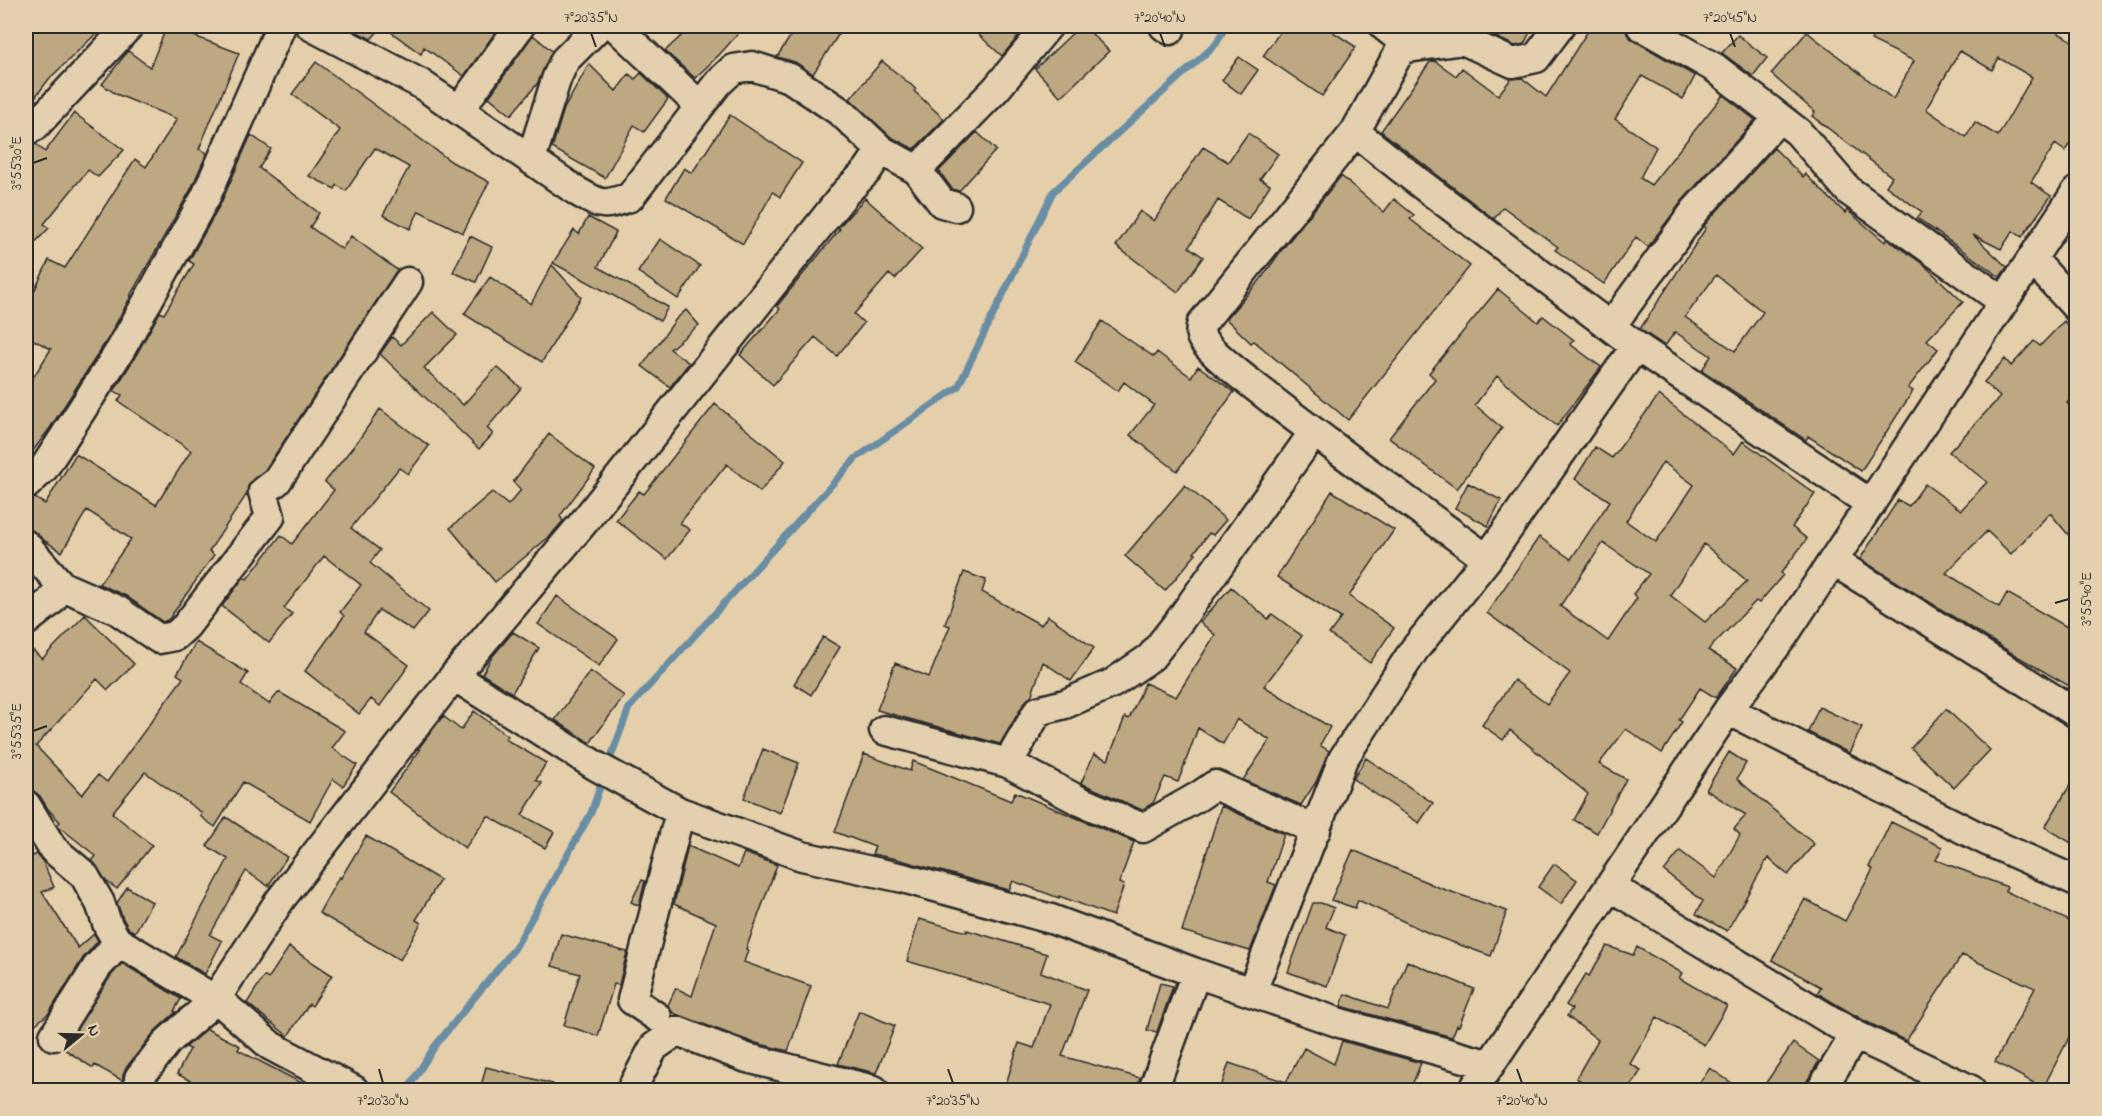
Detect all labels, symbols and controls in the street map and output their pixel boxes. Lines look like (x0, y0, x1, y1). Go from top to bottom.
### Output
text: 7°20'35"N (564, 7, 618, 29)
text: 7°20'40"N (1134, 7, 1186, 29)
text: 7°20'45"N (1703, 7, 1757, 29)
text: 3°55'30"E (6, 136, 28, 190)
text: 3°55'40"E (2076, 572, 2098, 626)
text: 3°55'35"E (6, 703, 28, 759)
north arrow (51, 1005, 111, 1065)
text: N (80, 1022, 106, 1040)
text: 7°20'30"N (357, 1090, 409, 1112)
text: 7°20'35"N (926, 1090, 980, 1112)
text: 7°20'40"N (1496, 1090, 1548, 1112)

